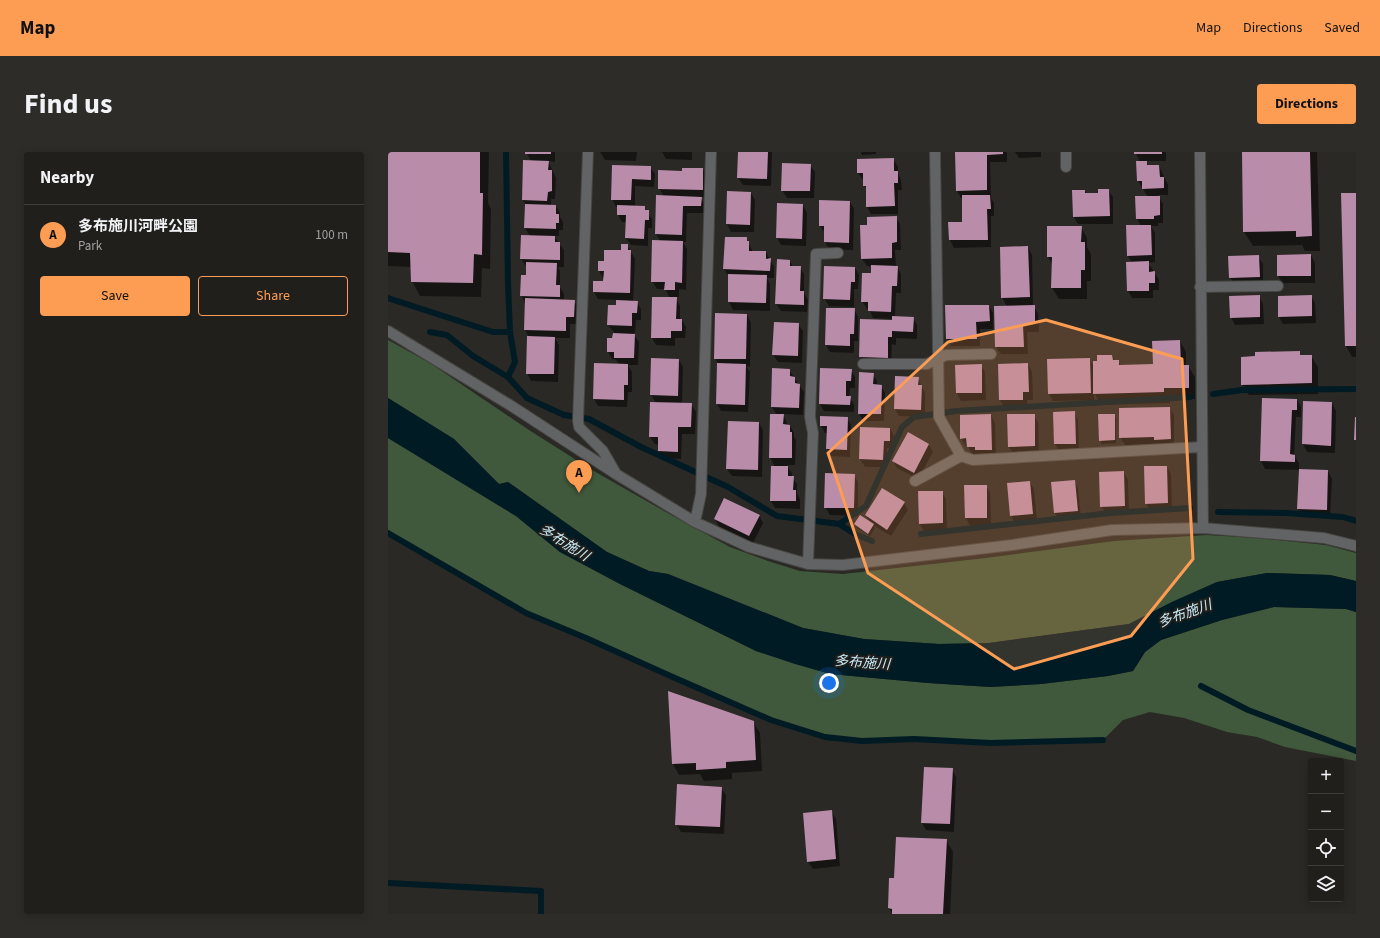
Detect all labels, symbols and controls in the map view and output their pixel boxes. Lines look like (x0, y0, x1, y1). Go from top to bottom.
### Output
text: Map (20, 15, 55, 42)
text: Map (1196, 18, 1221, 38)
text: Directions (1243, 18, 1302, 38)
text: Saved (1324, 18, 1360, 38)
text: Find us (24, 84, 112, 124)
button: Directions (1257, 84, 1356, 124)
text: Nearby (40, 166, 94, 190)
text: 多布施川河畔公園 (78, 216, 198, 237)
text: A (49, 226, 57, 244)
text: 100 m (315, 226, 348, 244)
text: Park (78, 237, 102, 255)
button: Save (40, 276, 190, 316)
button: Share (198, 276, 348, 316)
pin: A (566, 460, 592, 493)
water label: 多布施川 (535, 520, 595, 567)
water label: 多布施川 (1155, 594, 1217, 633)
water label: 多布施川 (833, 651, 893, 675)
your location (819, 673, 839, 693)
map controls (1308, 758, 1344, 902)
button: + (1308, 758, 1344, 794)
button: − (1308, 794, 1344, 830)
button: locate (1308, 830, 1344, 866)
button: layers (1308, 866, 1344, 902)

